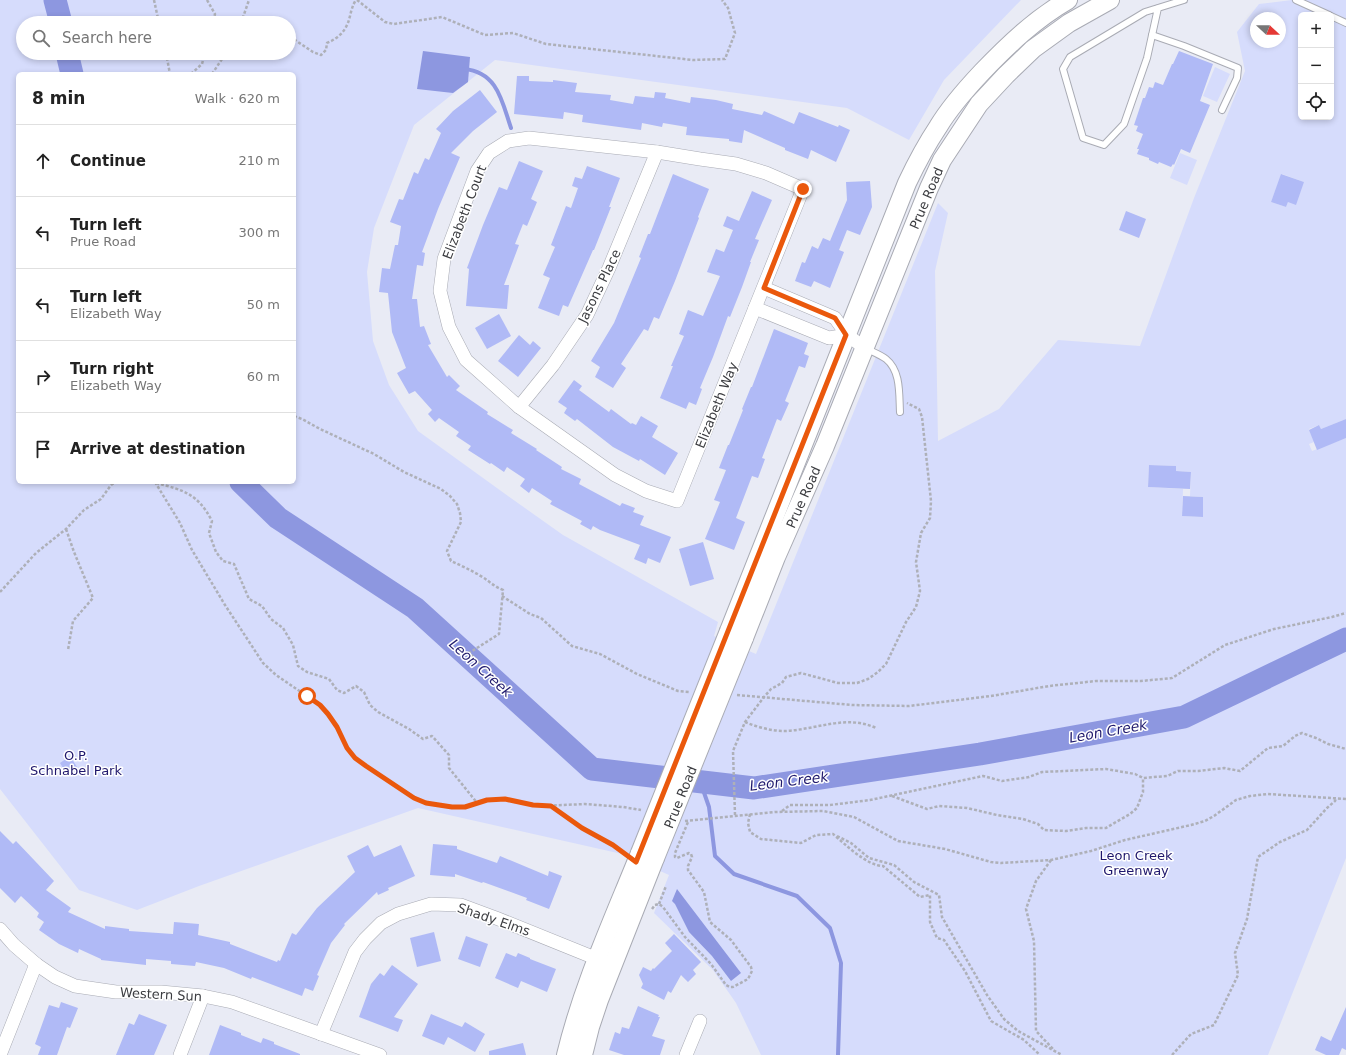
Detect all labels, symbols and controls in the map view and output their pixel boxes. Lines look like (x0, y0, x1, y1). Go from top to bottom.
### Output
north arrow (1250, 12, 1286, 48)
map controls (1298, 12, 1334, 120)
button: + (1298, 12, 1334, 48)
search box (16, 16, 296, 60)
icon: search (30, 27, 52, 49)
text: Search here (62, 29, 152, 47)
button: − (1298, 48, 1334, 84)
button: locate (1298, 84, 1334, 120)
text: 8 min (32, 88, 85, 108)
text: Walk · 620 m (195, 91, 280, 106)
icon: ahead (32, 150, 54, 172)
text: Continue (70, 152, 146, 170)
text: 210 m (238, 153, 280, 168)
street label: Elizabeth Court (440, 163, 489, 261)
street label: Prue Road (907, 165, 946, 231)
route end (794, 180, 812, 198)
text: Turn left (70, 216, 142, 234)
icon: left (32, 222, 54, 244)
text: 300 m (238, 225, 280, 240)
text: Prue Road (70, 234, 136, 249)
street label: Jasons Place (575, 247, 624, 326)
text: Turn left (70, 288, 142, 306)
icon: left (32, 294, 54, 316)
text: 50 m (247, 297, 280, 312)
text: Elizabeth Way (70, 306, 162, 321)
text: Turn right (70, 360, 154, 378)
street label: Elizabeth Way (692, 360, 741, 450)
icon: right (32, 366, 54, 388)
text: 60 m (247, 369, 280, 384)
text: Elizabeth Way (70, 378, 162, 393)
icon: arrive (32, 438, 54, 460)
text: Arrive at destination (70, 440, 245, 458)
street label: Prue Road (783, 464, 824, 530)
water label: Leon Creek (446, 636, 516, 701)
route start (298, 687, 316, 705)
water label: Leon Creek (1068, 716, 1149, 746)
park label: O.P. Schnabel Park (30, 748, 122, 778)
street label: Prue Road (661, 764, 700, 831)
water label: Leon Creek (749, 768, 830, 794)
park label: Leon Creek Greenway (1100, 848, 1173, 878)
street label: Shady Elms (456, 900, 532, 939)
street label: Western Sun (120, 985, 202, 1004)

